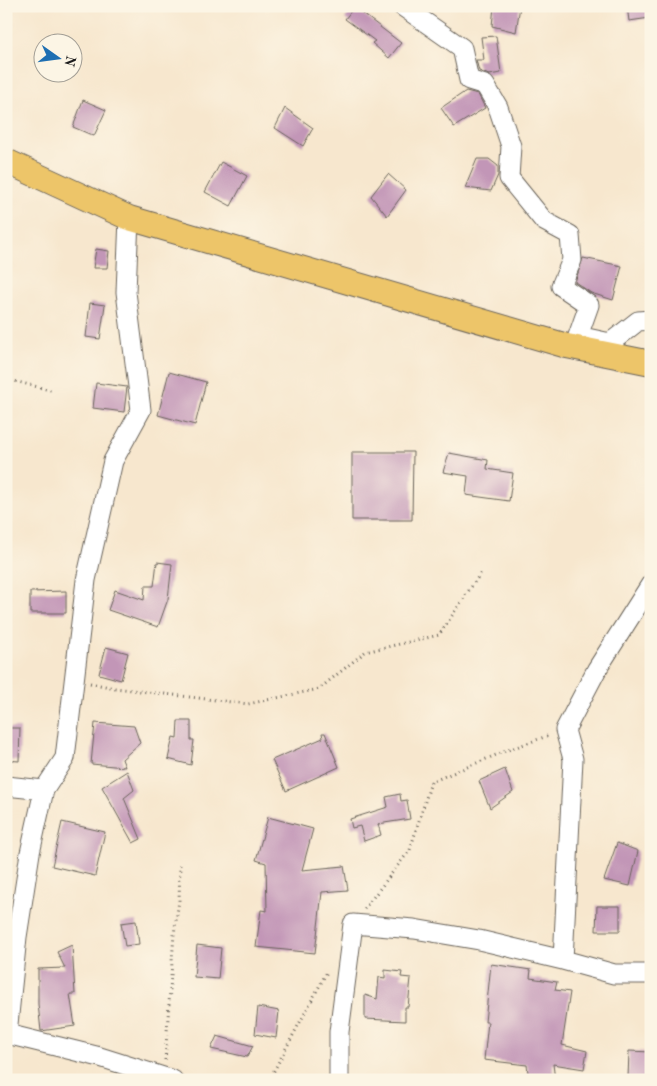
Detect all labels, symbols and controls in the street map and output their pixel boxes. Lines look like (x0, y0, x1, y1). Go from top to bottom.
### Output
north arrow (32, 32, 82, 82)
text: N (61, 54, 78, 68)

